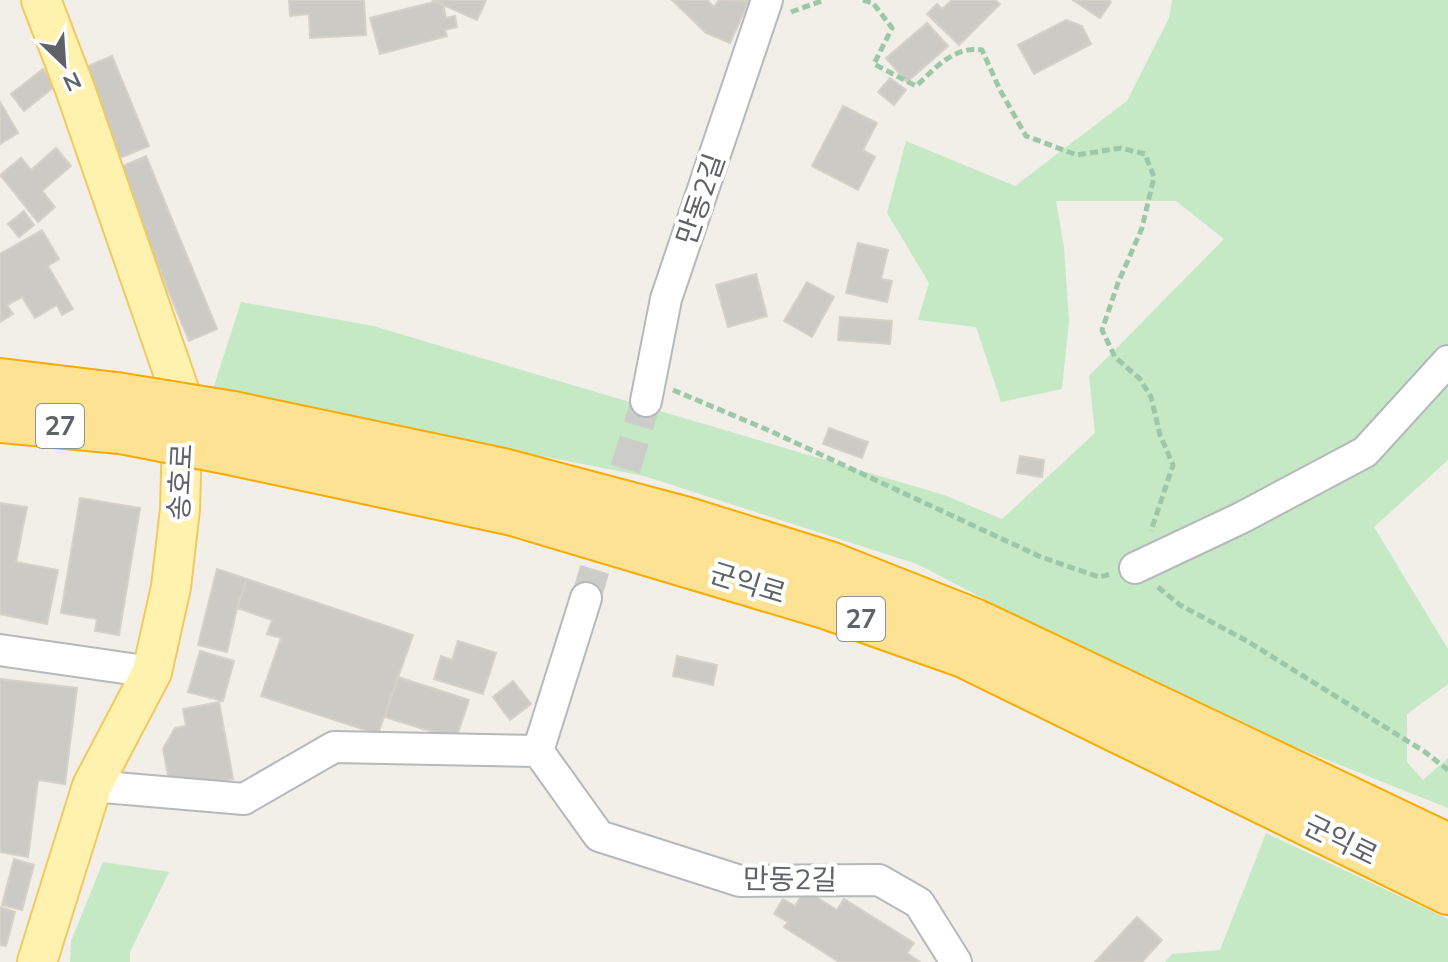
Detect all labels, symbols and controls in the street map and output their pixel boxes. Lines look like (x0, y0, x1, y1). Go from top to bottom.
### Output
north arrow (24, 24, 104, 104)
text: N (59, 66, 86, 98)
street label: 만동2길 (668, 149, 731, 249)
road number: 27 (36, 404, 84, 448)
street label: 송호로 (160, 442, 199, 521)
street label: 군익로 (706, 554, 790, 611)
road number: 27 (837, 597, 885, 641)
street label: 군익로 (1299, 807, 1384, 872)
street label: 만동2길 (743, 860, 837, 897)

